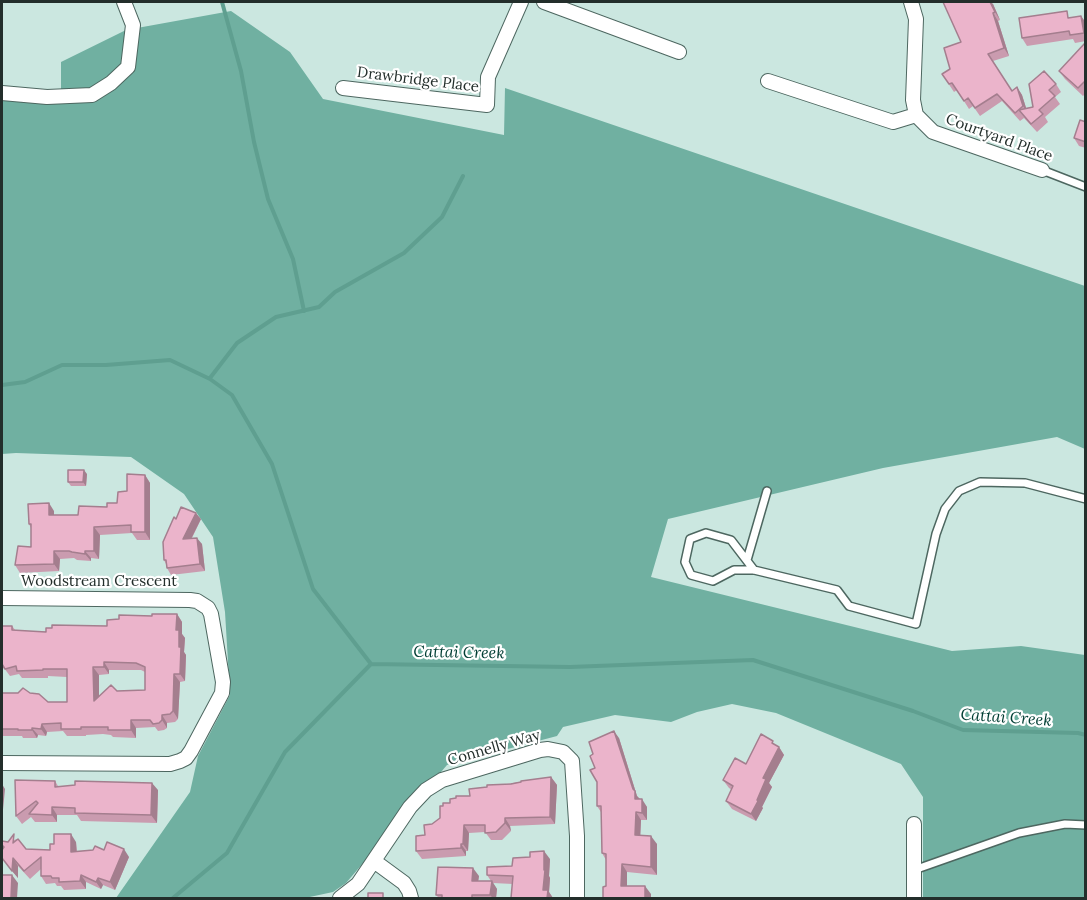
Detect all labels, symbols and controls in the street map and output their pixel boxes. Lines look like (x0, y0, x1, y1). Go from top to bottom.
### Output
street label: Drawbridge Place (356, 64, 480, 96)
street label: Courtyard Place (943, 110, 1055, 166)
street label: Woodstream Crescent (21, 573, 177, 591)
water label: Cattai Creek (413, 643, 505, 663)
water label: Cattai Creek (960, 705, 1052, 731)
street label: Connelly Way (446, 726, 542, 770)

